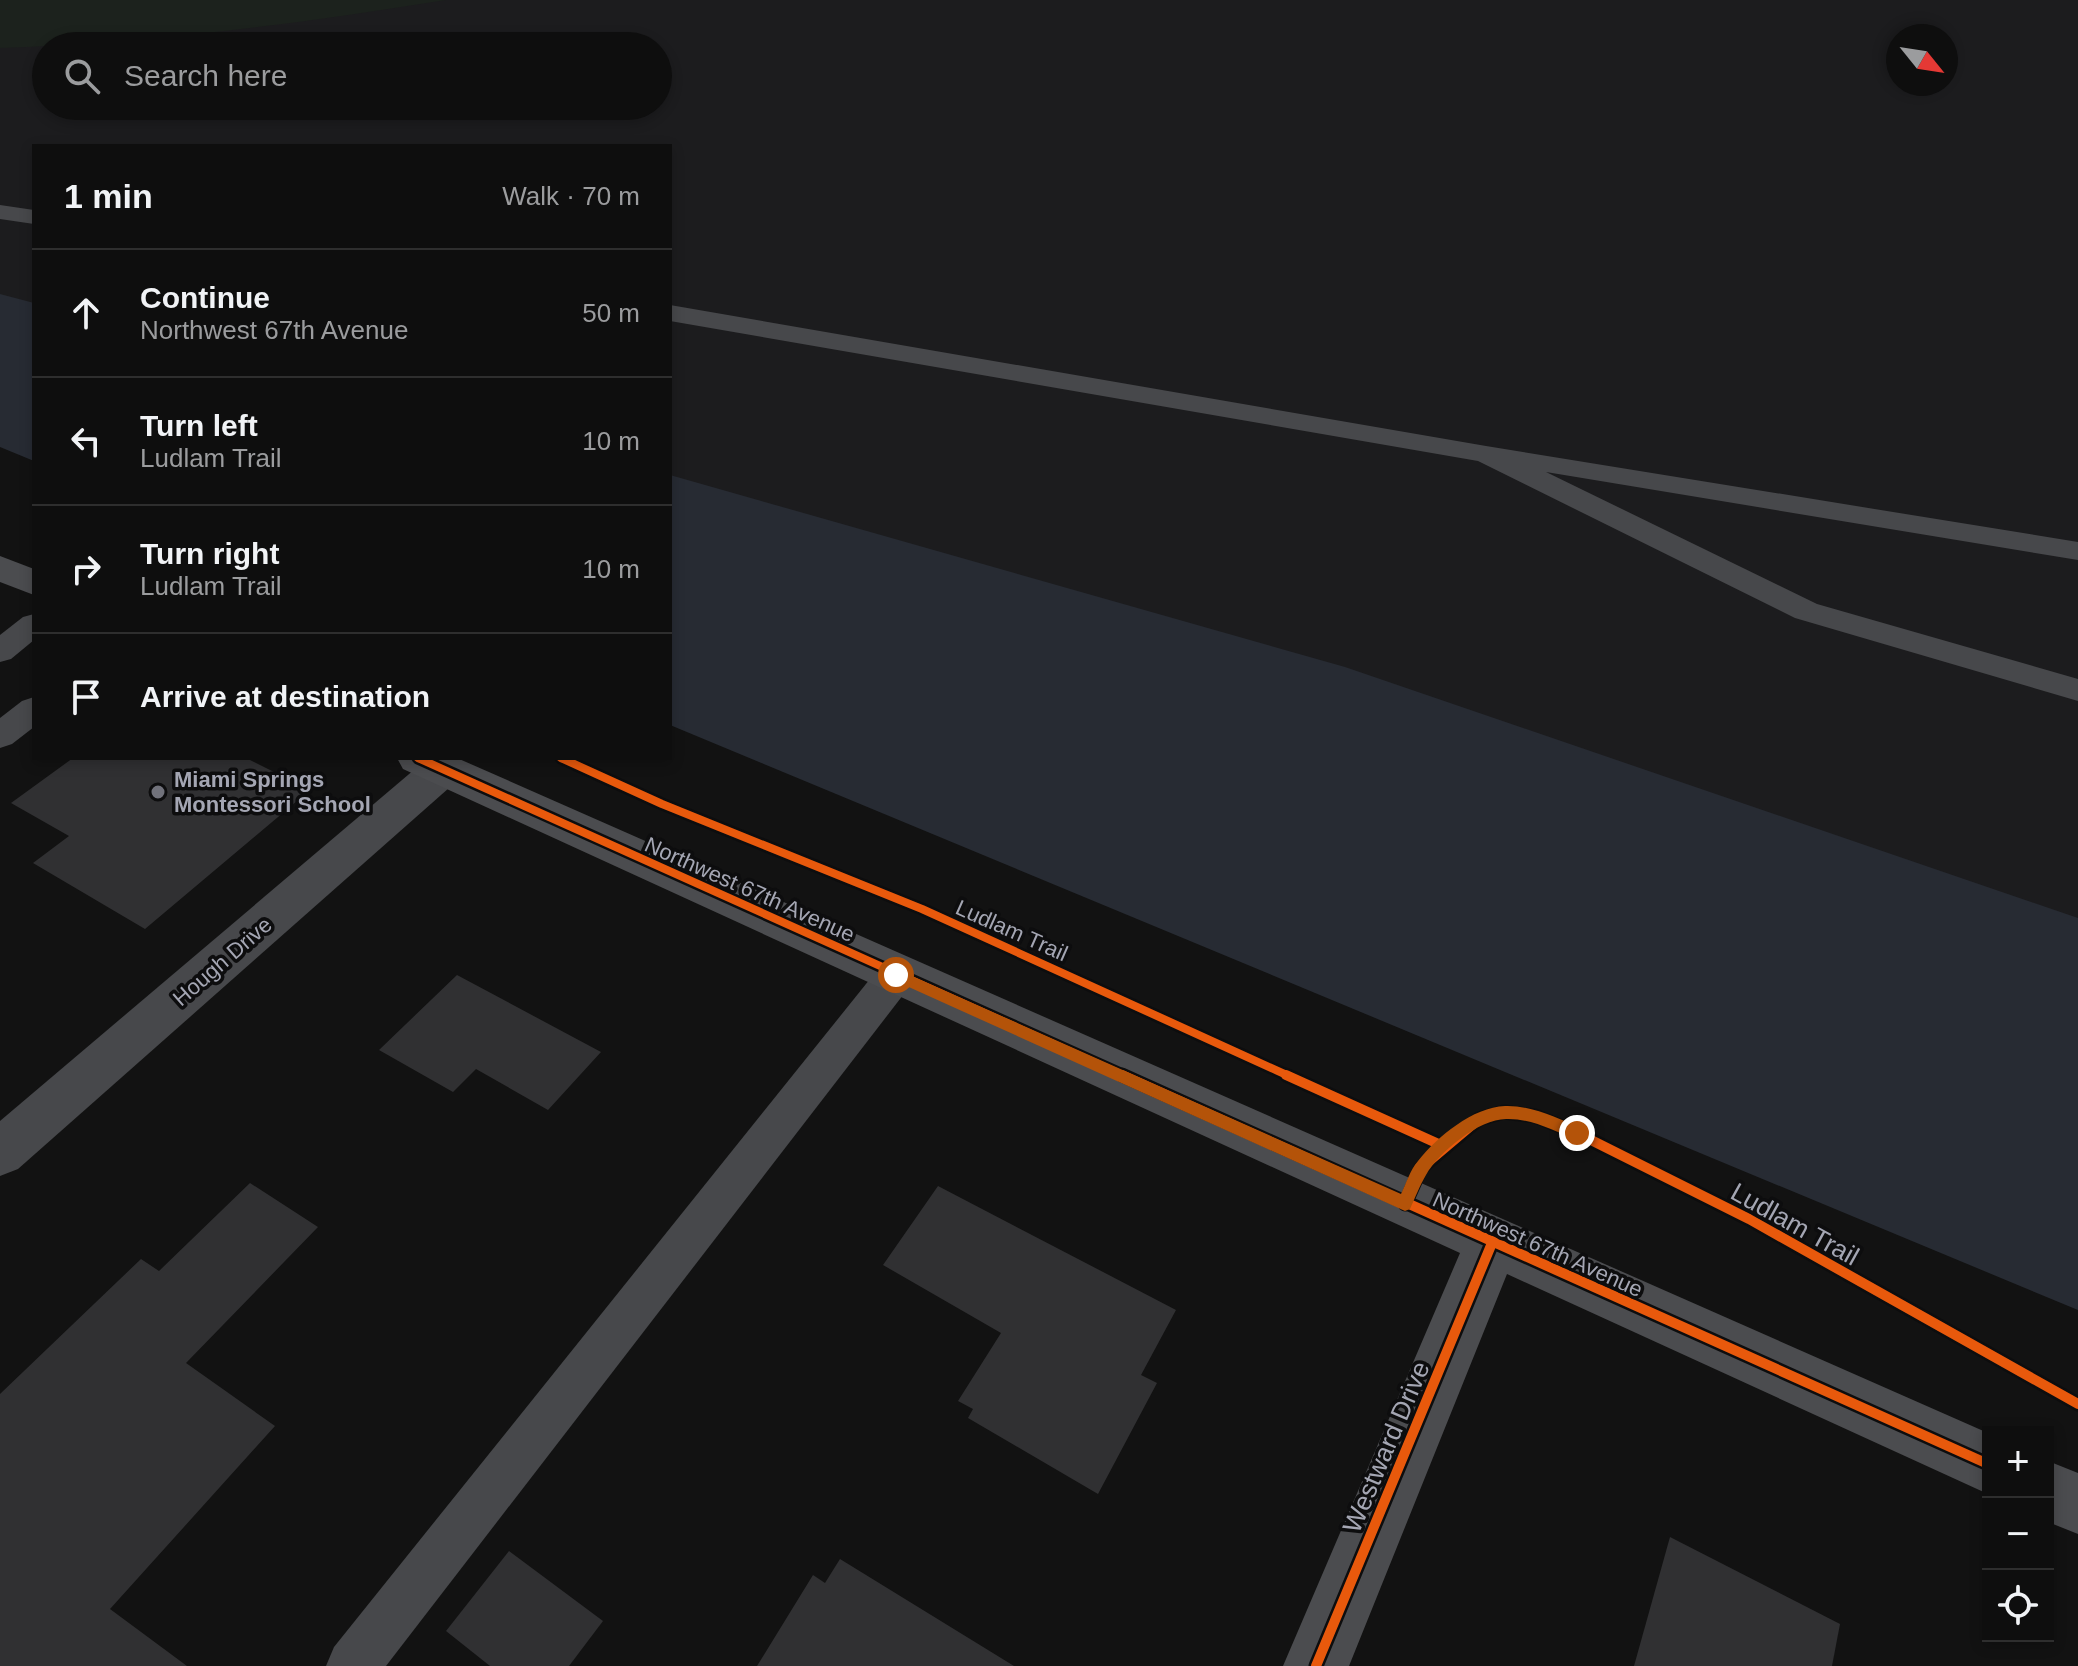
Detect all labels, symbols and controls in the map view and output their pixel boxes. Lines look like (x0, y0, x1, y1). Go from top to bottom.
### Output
north arrow (1886, 24, 1958, 96)
search box (32, 32, 672, 120)
icon: search (60, 54, 104, 98)
text: Search here (124, 59, 287, 92)
text: 1 min (64, 177, 153, 215)
text: Walk · 70 m (502, 181, 640, 211)
text: Continue (140, 281, 270, 314)
icon: ahead (64, 291, 108, 335)
text: 50 m (582, 298, 640, 328)
text: Northwest 67th Avenue (140, 315, 408, 345)
text: Turn left (140, 409, 258, 442)
icon: left (64, 419, 108, 463)
text: 10 m (582, 426, 640, 456)
text: Ludlam Trail (140, 443, 282, 473)
text: Turn right (140, 537, 279, 570)
icon: right (64, 547, 108, 591)
text: 10 m (582, 554, 640, 584)
text: Ludlam Trail (140, 571, 282, 601)
icon: arrive (64, 675, 108, 719)
text: Arrive at destination (140, 680, 430, 713)
place label: Miami Springs Montessori School (174, 767, 371, 817)
marker: Miami Springs Montessori School (149, 783, 167, 801)
street label: Northwest 67th Avenue (641, 832, 859, 947)
street label: Ludlam Trail (952, 895, 1072, 966)
street label: Hough Drive (168, 912, 277, 1011)
route start (878, 957, 914, 993)
route end (1559, 1115, 1595, 1151)
street label: Ludlam Trail (1726, 1177, 1864, 1271)
street label: Northwest 67th Avenue (1429, 1187, 1647, 1302)
street label: Westward Drive (1336, 1357, 1436, 1537)
map controls (1982, 1426, 2054, 1642)
button: + (1982, 1426, 2054, 1498)
button: − (1982, 1498, 2054, 1570)
button: locate (1982, 1570, 2054, 1642)

